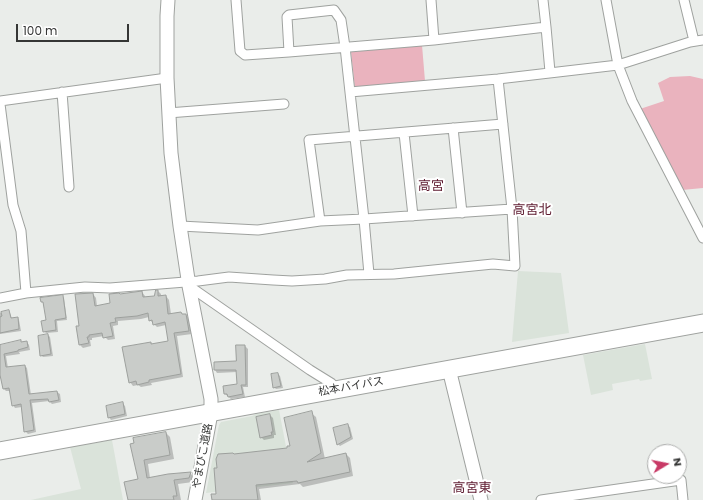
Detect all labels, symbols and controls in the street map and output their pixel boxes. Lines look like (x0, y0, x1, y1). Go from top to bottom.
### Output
scale bar (18, 16, 131, 42)
text: 100 m (23, 22, 57, 39)
district label: 高宮 (418, 179, 444, 195)
district label: 高宮北 (513, 203, 551, 219)
street label: 松本バイパス (317, 375, 385, 399)
street label: やまびこ道路 (190, 422, 216, 490)
north arrow (647, 444, 687, 484)
text: N (669, 457, 686, 468)
district label: 高宮東 (453, 481, 491, 497)

